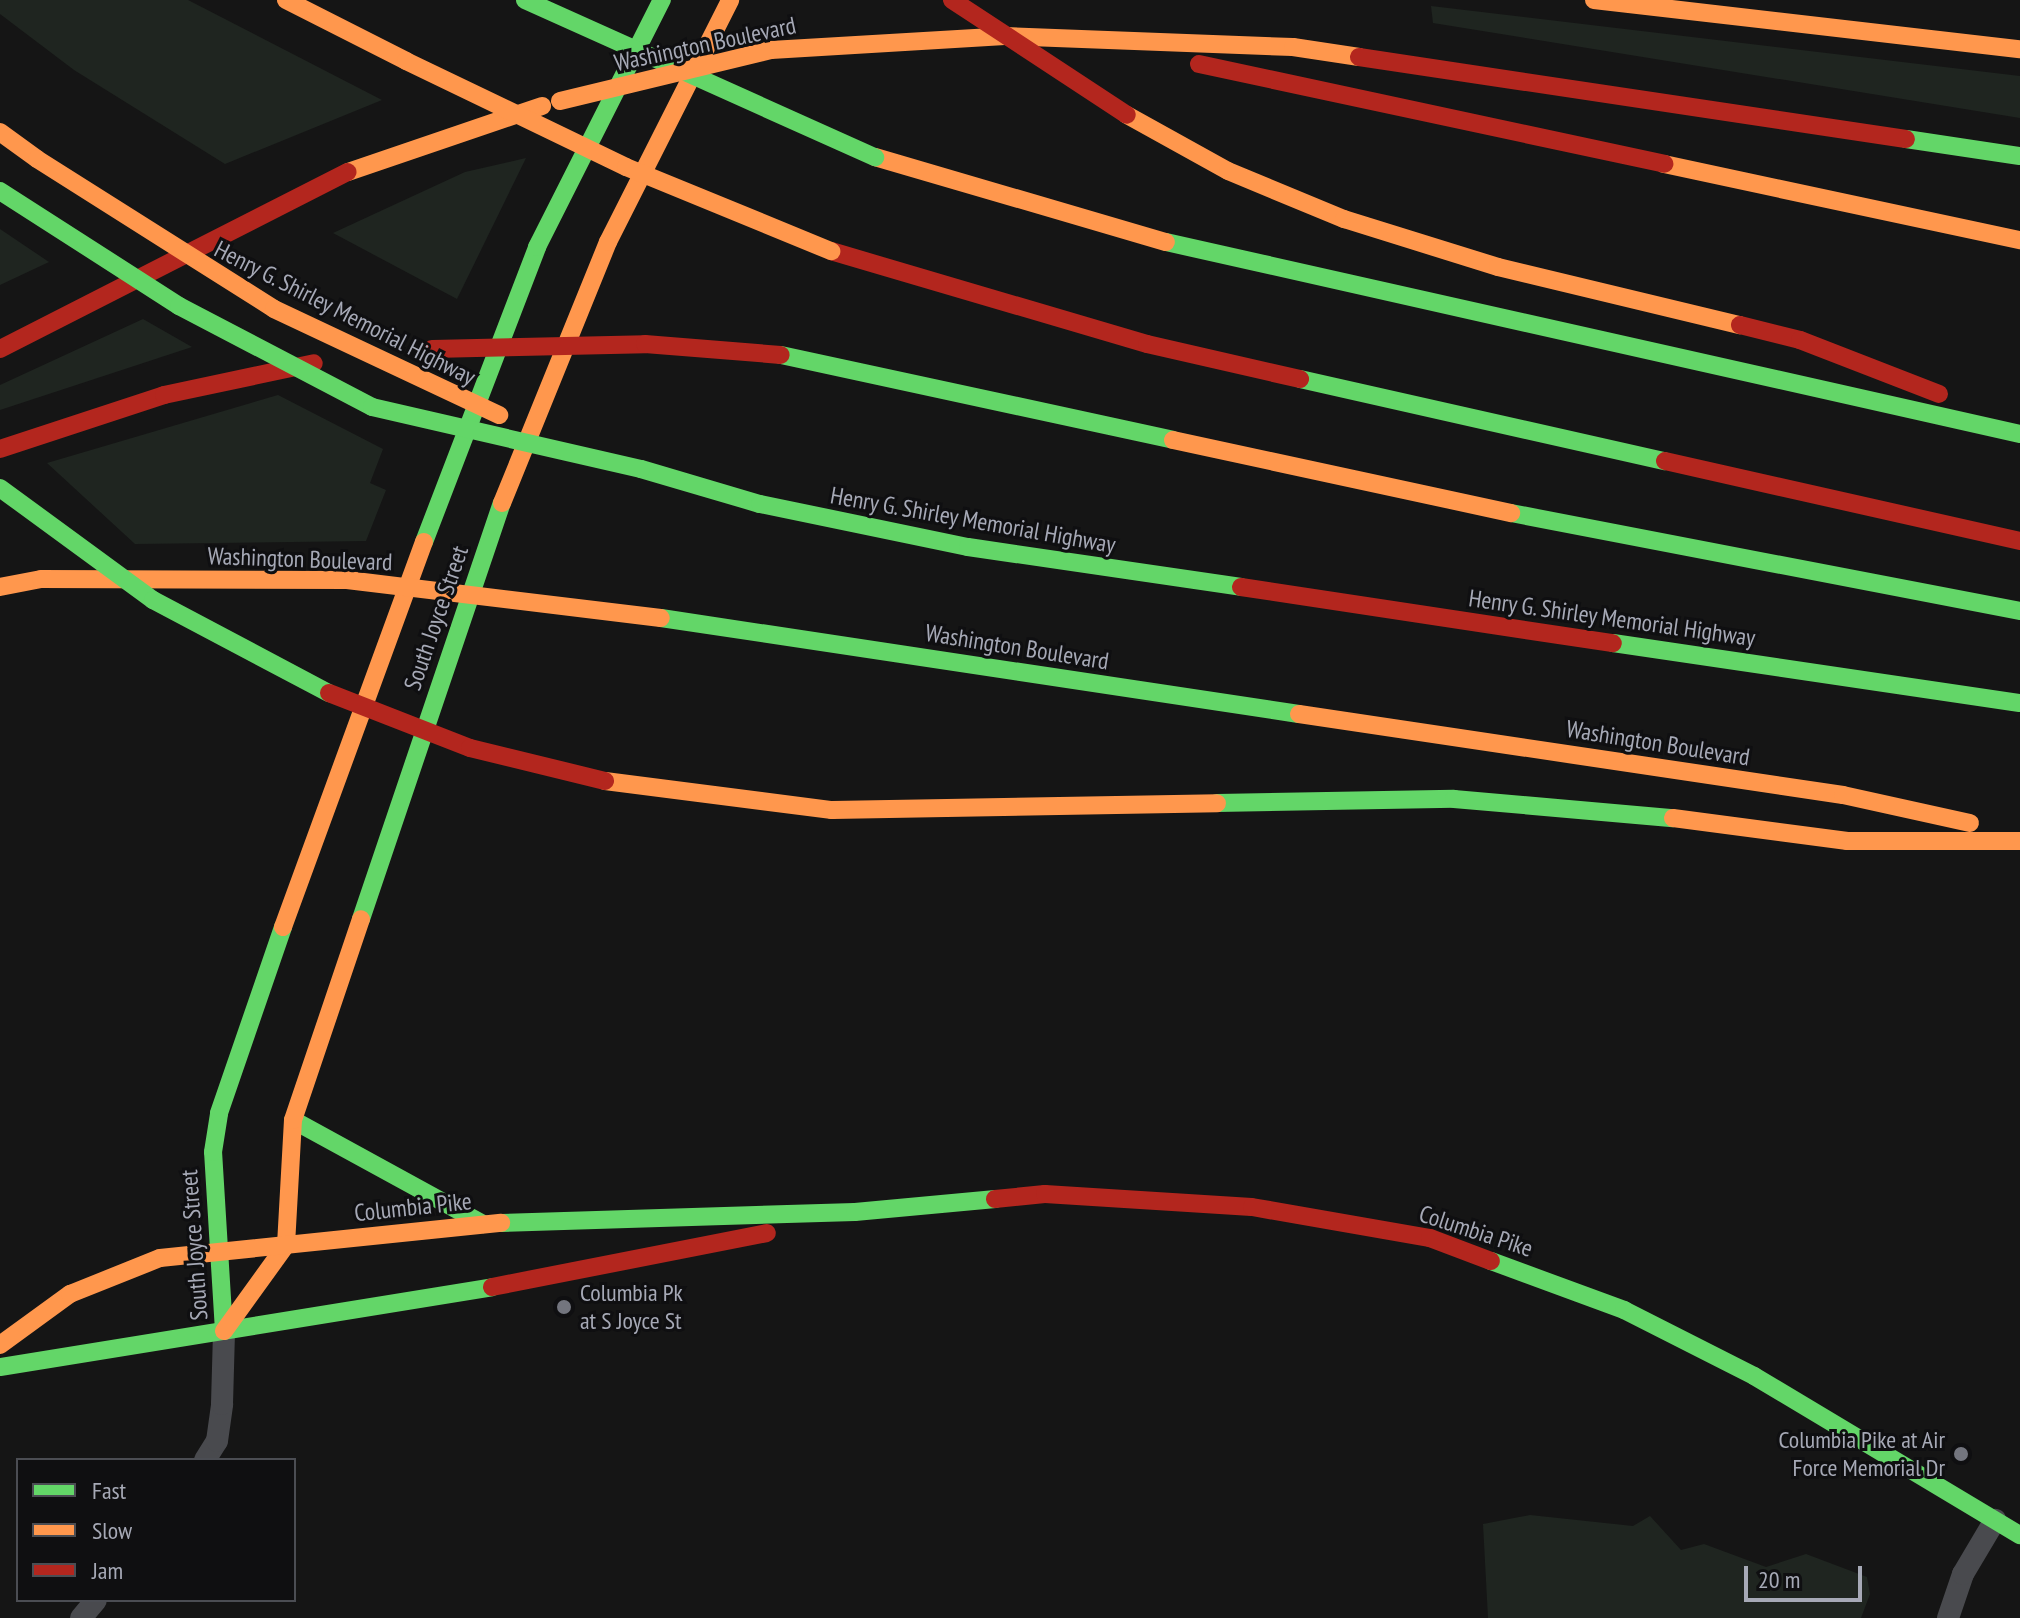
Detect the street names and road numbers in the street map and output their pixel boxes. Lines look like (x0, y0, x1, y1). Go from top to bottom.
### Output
street label: Washington Boulevard (611, 11, 799, 77)
street label: Henry G. Shirley Memorial Highway (208, 234, 482, 392)
street label: Henry G. Shirley Memorial Highway (827, 480, 1119, 560)
street label: Washington Boulevard (207, 541, 393, 577)
street label: South Joyce Street (398, 542, 474, 694)
street label: Henry G. Shirley Memorial Highway (1465, 583, 1759, 653)
street label: Washington Boulevard (923, 618, 1111, 676)
street label: Washington Boulevard (1564, 714, 1752, 772)
street label: South Joyce Street (174, 1169, 214, 1321)
street label: Columbia Pike (353, 1187, 473, 1227)
street label: Columbia Pike (1416, 1199, 1536, 1263)

